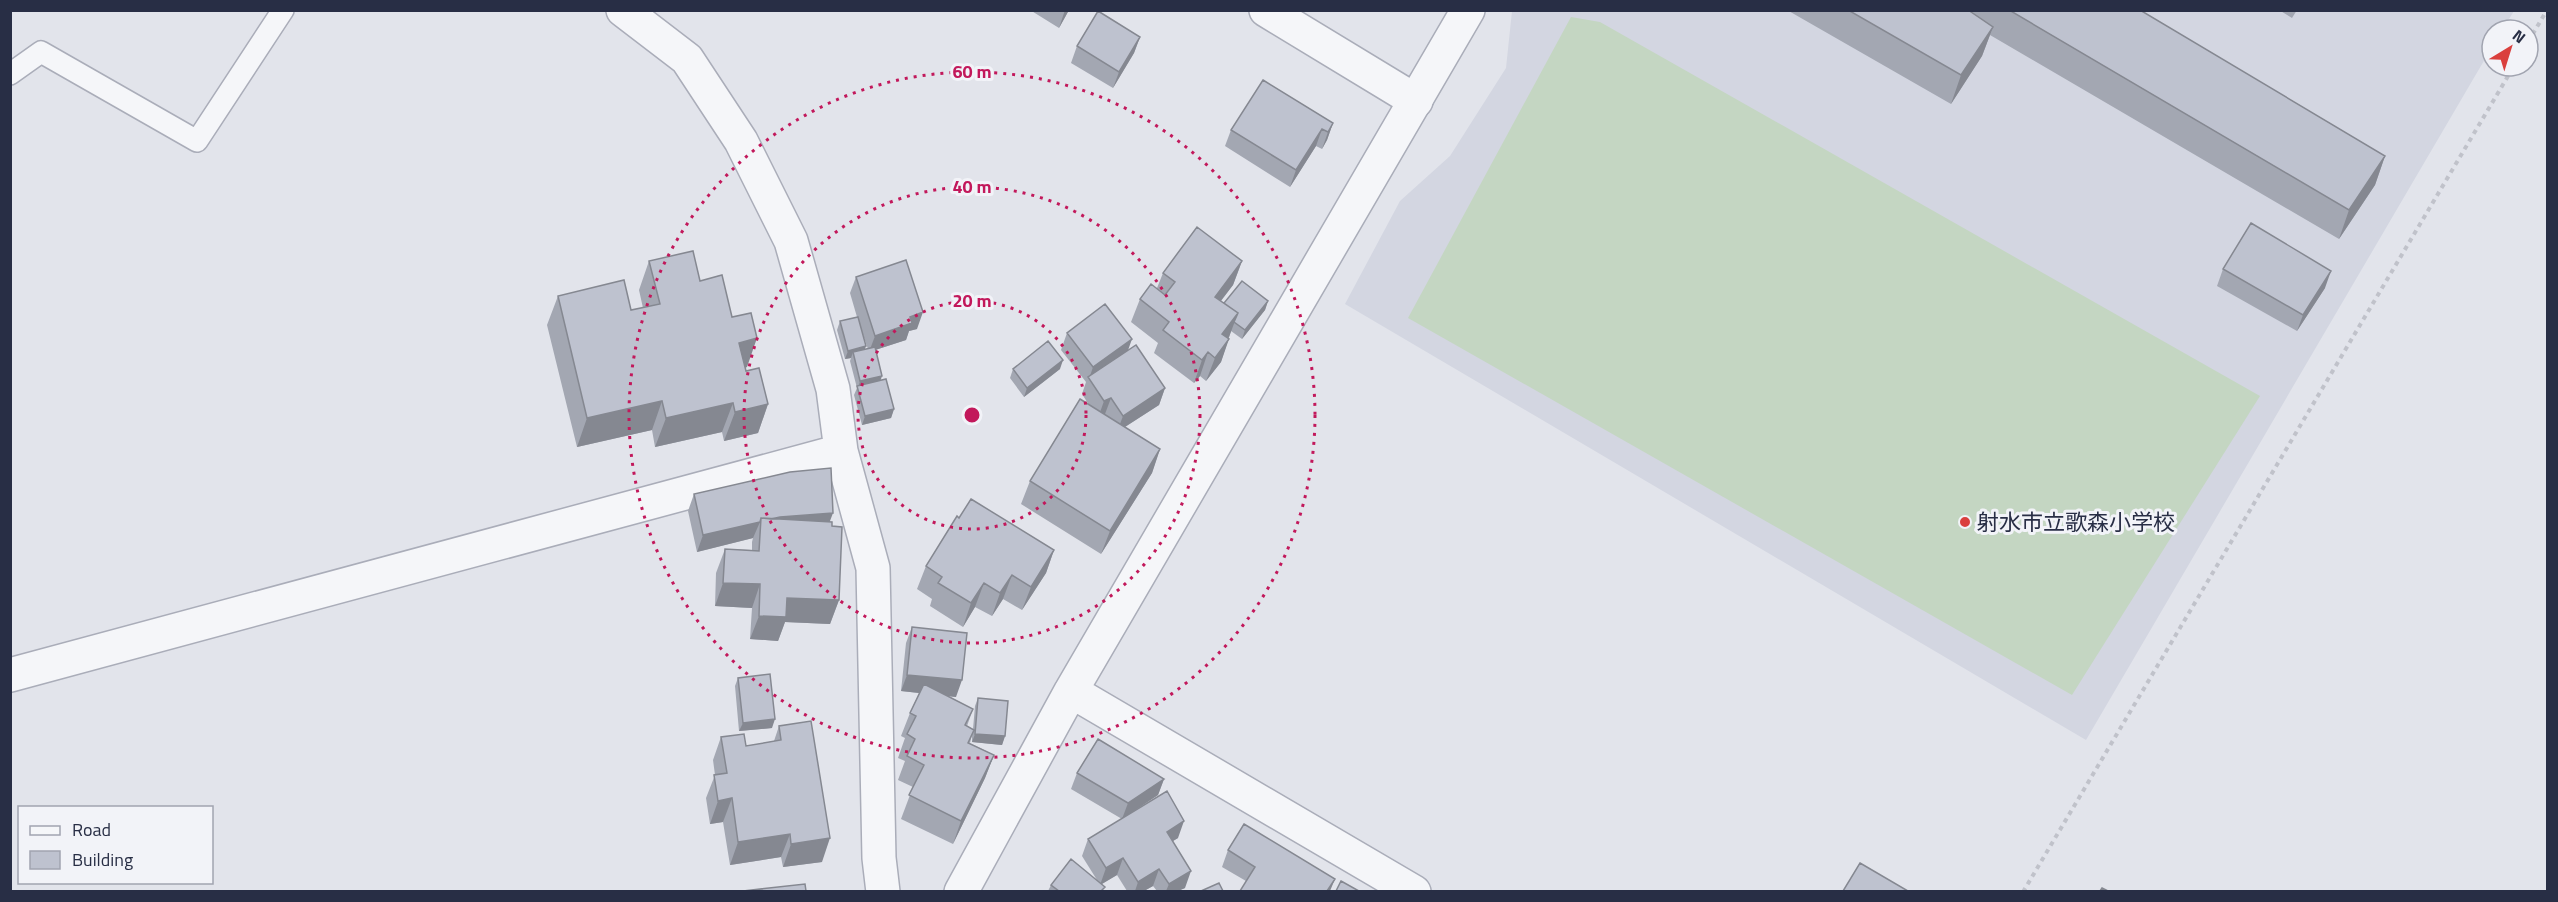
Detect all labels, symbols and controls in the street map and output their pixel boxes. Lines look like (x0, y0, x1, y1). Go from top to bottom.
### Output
north arrow (2480, 18, 2540, 78)
text: N (2507, 23, 2531, 49)
text: 60 m (952, 58, 992, 85)
text: 40 m (952, 173, 992, 200)
text: 20 m (952, 287, 992, 314)
centre of rings (962, 405, 982, 425)
place label: 射水市立歌森小学校 (1977, 505, 2175, 539)
marker: 射水市立歌森小学校 (1958, 515, 1972, 529)
legend (18, 806, 213, 884)
text: Road (72, 816, 111, 843)
text: Building (72, 846, 133, 873)

